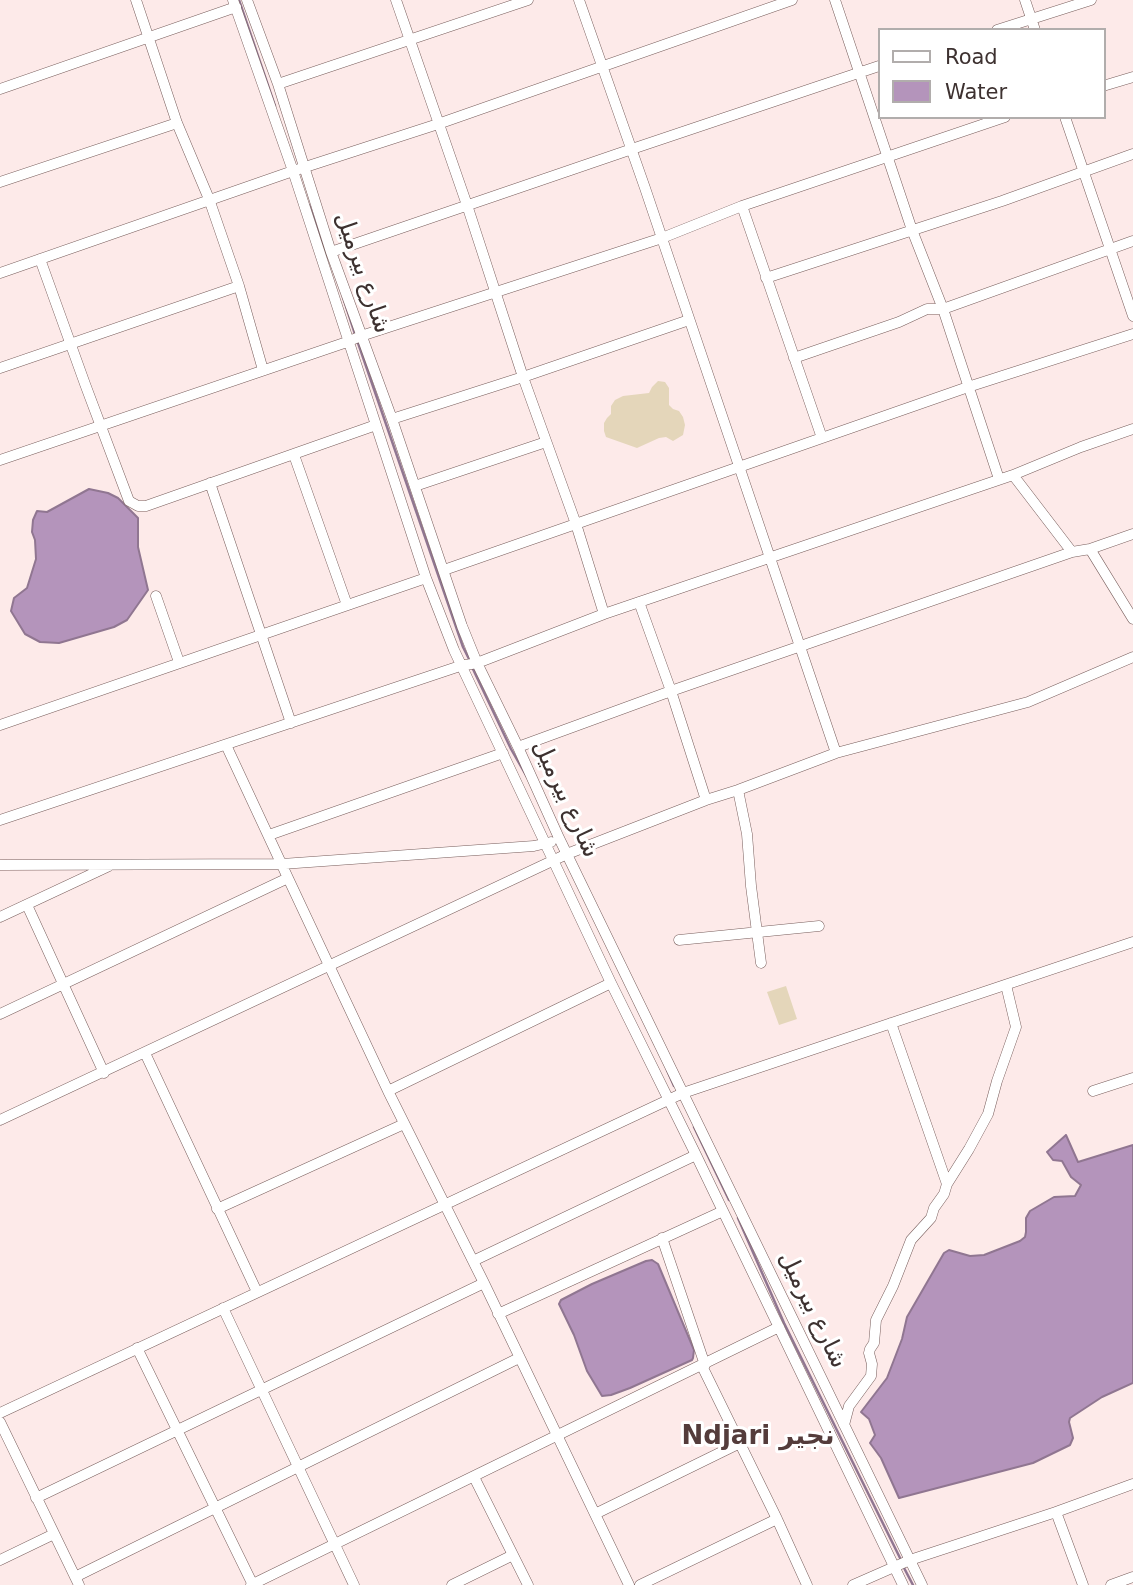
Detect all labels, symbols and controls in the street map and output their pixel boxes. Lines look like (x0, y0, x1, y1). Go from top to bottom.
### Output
legend (878, 28, 1105, 119)
text: Road (945, 45, 998, 69)
text: Water (945, 80, 1007, 104)
street label: شارع بيرميل (328, 209, 396, 337)
street label: شارع بيرميل (525, 736, 605, 862)
street label: شارع بيرميل (771, 1247, 853, 1373)
district label: Ndjari نجير (682, 1421, 834, 1453)

